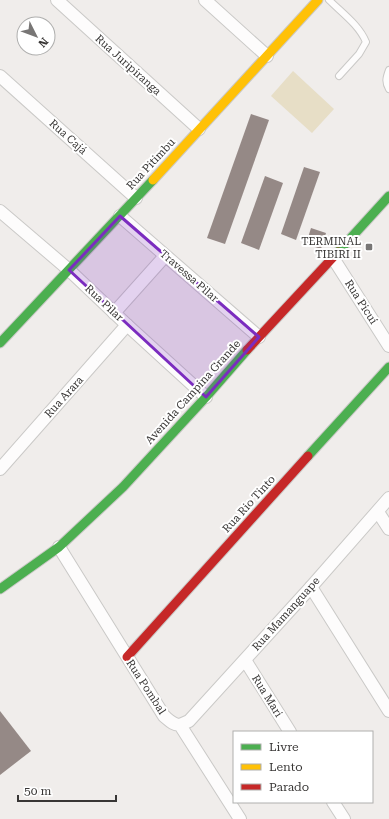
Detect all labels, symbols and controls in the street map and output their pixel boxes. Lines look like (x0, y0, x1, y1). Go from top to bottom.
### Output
north arrow (16, 16, 56, 56)
street label: Rua Juripiranga (92, 32, 164, 98)
text: N (35, 35, 51, 50)
street label: Rua Cajá (47, 117, 89, 157)
street label: Rua Pitimbu (124, 136, 178, 192)
place label: TERMINAL TIBIRI II (301, 235, 361, 261)
marker: TERMINAL TIBIRI II (364, 242, 374, 252)
street label: Travessa Pilar (157, 247, 221, 305)
street label: Rua Picuí (342, 277, 380, 327)
street label: Rua Pilar (82, 282, 126, 324)
street label: Avenida Campina Grande (143, 337, 243, 447)
street label: Rua Arara (42, 373, 86, 420)
street label: Rua Rio Tinto (220, 473, 278, 535)
street label: Rua Mamanguape (249, 574, 323, 654)
street label: Rua Pombal (123, 657, 169, 717)
street label: Rua Mari (249, 672, 285, 720)
legend (233, 731, 373, 803)
text: Livre (269, 740, 299, 754)
text: Lento (269, 760, 303, 774)
scale bar (18, 777, 116, 803)
text: Parado (269, 780, 309, 794)
text: 50 m (24, 784, 51, 798)

